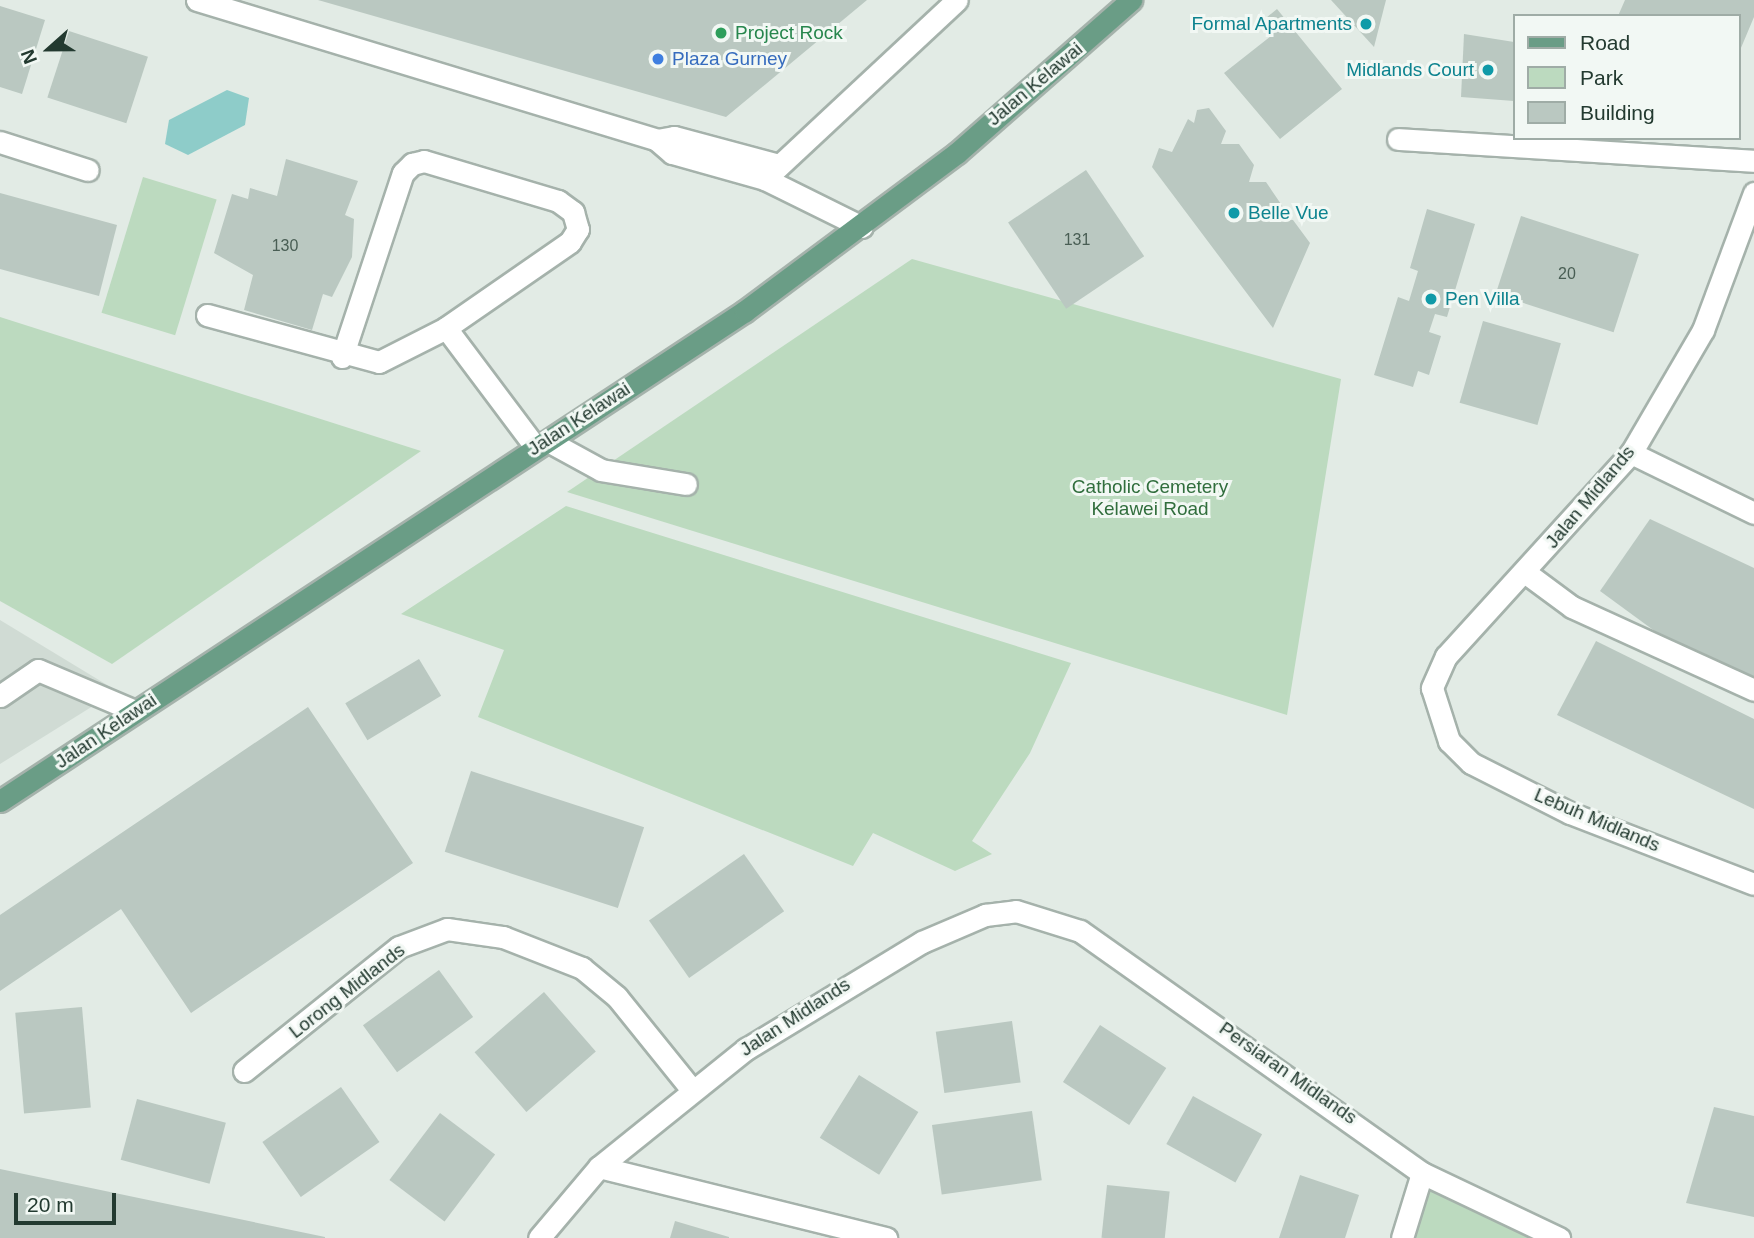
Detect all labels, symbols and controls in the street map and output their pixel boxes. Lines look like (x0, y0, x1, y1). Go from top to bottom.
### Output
place label: Formal Apartments (1190, 13, 1352, 35)
north arrow (14, 14, 84, 84)
legend (1512, 14, 1740, 140)
marker: Formal Apartments (1358, 16, 1374, 32)
place label: Project Rock (735, 22, 843, 44)
marker: Project Rock (713, 25, 729, 41)
text: Road (1580, 31, 1630, 54)
street label: Jalan Kelawai (983, 38, 1087, 130)
text: N (17, 47, 41, 67)
place label: Plaza Gurney (672, 48, 787, 70)
marker: Plaza Gurney (650, 51, 666, 67)
place label: Midlands Court (1346, 59, 1474, 81)
marker: Midlands Court (1480, 62, 1496, 78)
text: Park (1580, 66, 1623, 89)
text: Building (1580, 101, 1655, 124)
place label: Belle Vue (1248, 202, 1329, 224)
marker: Belle Vue (1226, 205, 1242, 221)
house number: 131 (1064, 230, 1090, 250)
house number: 130 (272, 236, 298, 256)
house number: 20 (1558, 264, 1576, 284)
place label: Pen Villa (1445, 288, 1520, 310)
marker: Pen Villa (1423, 291, 1439, 307)
street label: Jalan Kelawai (524, 378, 634, 460)
street label: Jalan Midlands (1541, 441, 1639, 553)
park label: Catholic Cemetery Kelawei Road (1072, 476, 1228, 520)
street label: Jalan Kelawai (51, 689, 161, 773)
street label: Lebuh Midlands (1531, 783, 1663, 857)
street label: Lorong Midlands (285, 939, 409, 1043)
street label: Jalan Midlands (736, 973, 854, 1061)
street label: Persiaran Midlands (1215, 1017, 1361, 1129)
scale bar (18, 1178, 119, 1222)
text: 20 m (27, 1193, 74, 1216)

